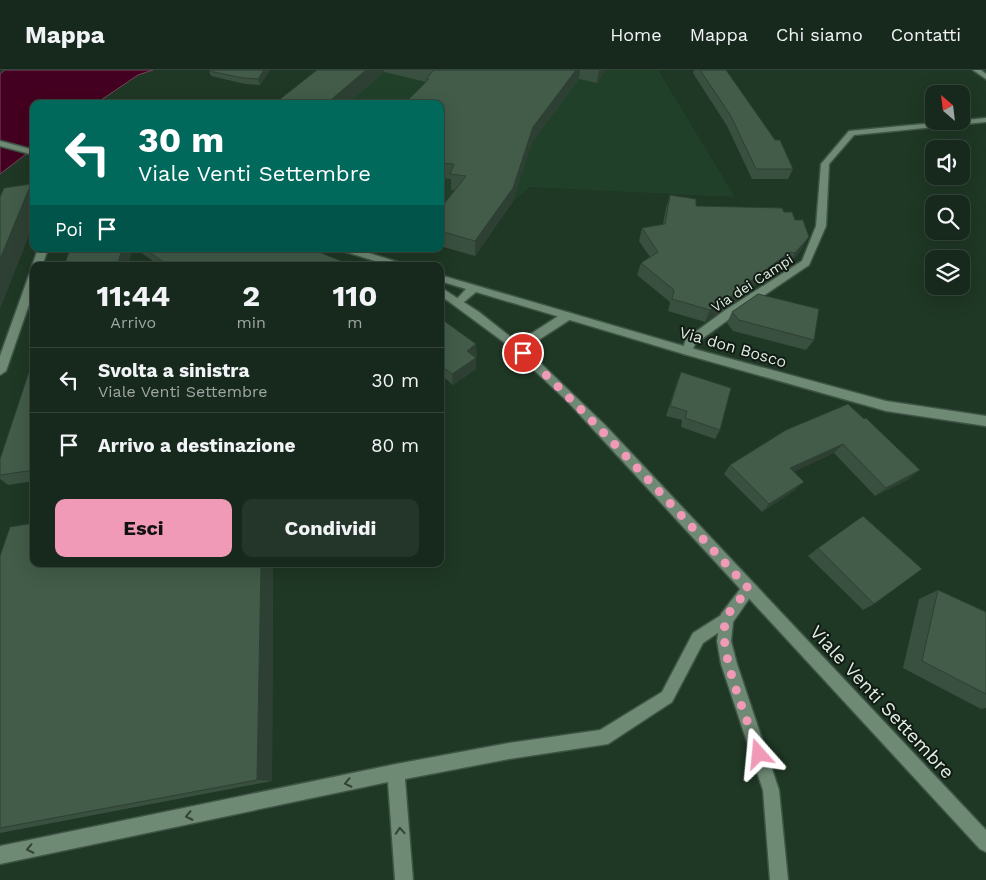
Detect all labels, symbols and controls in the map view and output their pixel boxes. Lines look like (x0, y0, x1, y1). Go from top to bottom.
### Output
text: Mappa (25, 21, 105, 49)
text: Home (610, 24, 662, 45)
text: Mappa (690, 24, 748, 45)
text: Chi siamo (776, 24, 863, 45)
text: Contatti (891, 24, 961, 45)
north arrow (925, 85, 970, 130)
map controls (925, 85, 970, 295)
text: 30 m (138, 119, 224, 161)
icon: left (55, 120, 120, 185)
button: sound (925, 140, 970, 185)
text: Viale Venti Settembre (138, 161, 371, 186)
button: search (925, 195, 970, 240)
icon: arrive (93, 215, 121, 243)
text: Poi (55, 218, 83, 241)
button: layers (925, 250, 970, 295)
street label: Via dei Campi (708, 251, 796, 315)
text: 11:44 (96, 278, 170, 313)
text: 2 (242, 278, 260, 313)
text: 110 (332, 278, 378, 313)
text: Arrivo (110, 313, 156, 332)
text: min (237, 313, 266, 332)
text: m (347, 313, 363, 332)
street label: Via don Bosco (677, 323, 789, 371)
pin (502, 332, 544, 374)
icon: arrive (509, 339, 537, 367)
text: Svolta a sinistra (98, 359, 249, 382)
icon: left (55, 366, 83, 394)
text: 30 m (372, 369, 419, 392)
text: Viale Venti Settembre (98, 382, 267, 401)
icon: arrive (55, 431, 83, 459)
text: Arrivo a destinazione (98, 434, 295, 457)
text: 80 m (371, 434, 419, 457)
button: Esci (55, 499, 232, 557)
button: Condividi (242, 499, 419, 557)
street label: Viale Venti Settembre (805, 621, 959, 783)
position arrow (732, 727, 784, 779)
one-way arrow (344, 777, 353, 787)
one-way arrow (185, 810, 194, 821)
one-way arrow (395, 827, 406, 835)
one-way arrow (26, 843, 35, 854)

